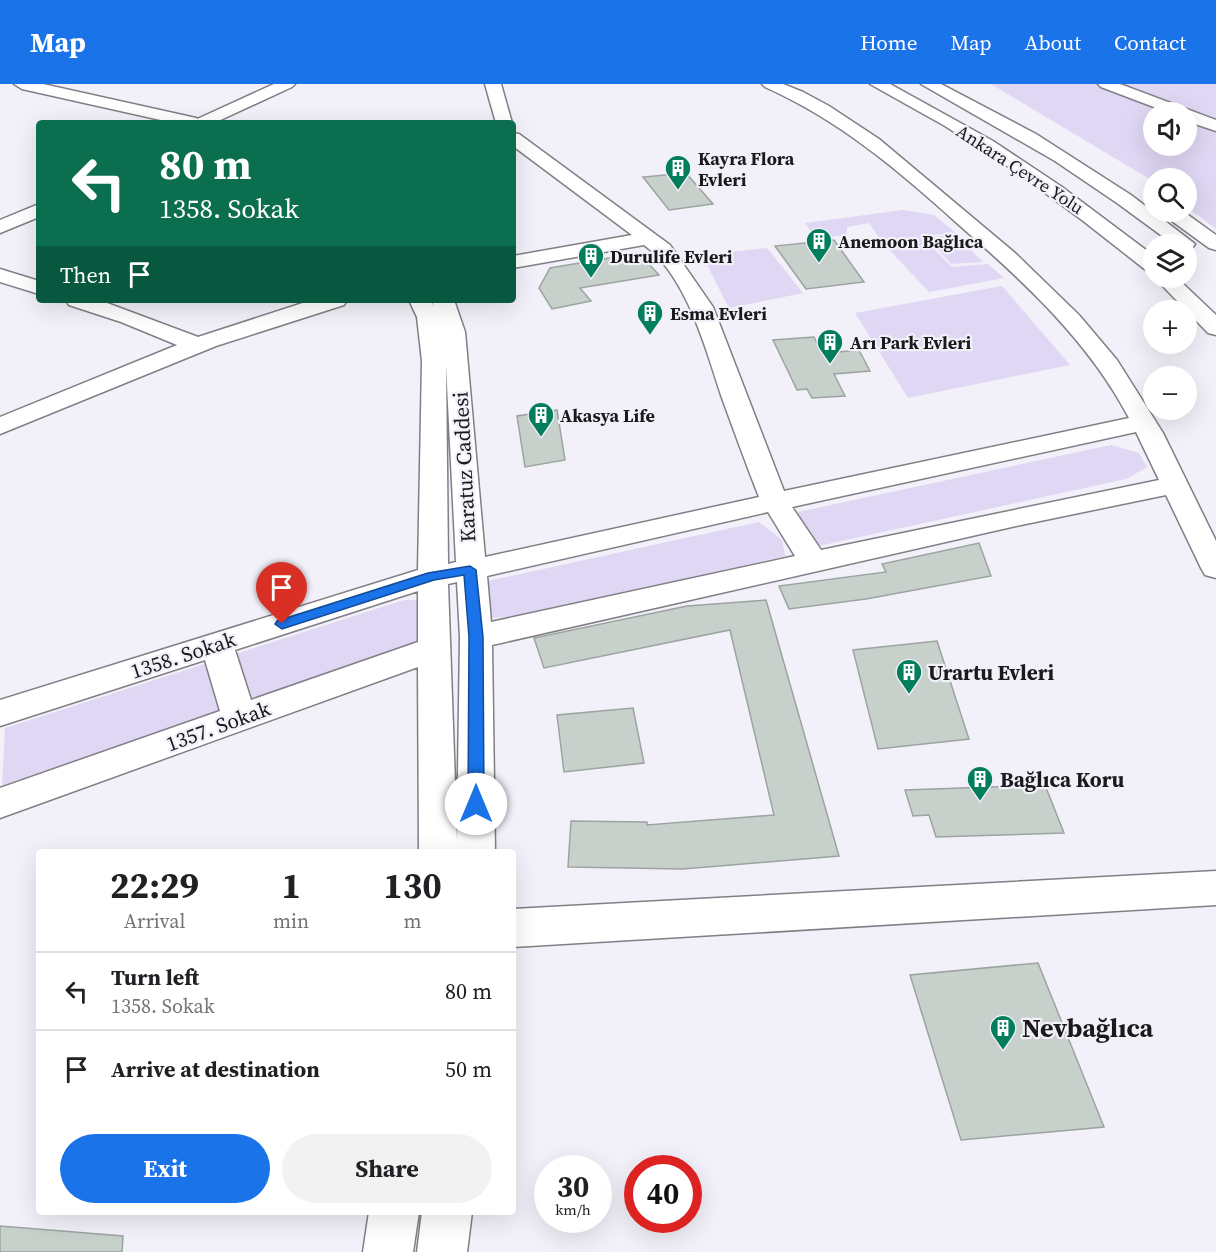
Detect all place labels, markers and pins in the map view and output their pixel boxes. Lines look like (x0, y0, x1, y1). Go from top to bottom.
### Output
place label: Kayra Flora Evleri (698, 146, 795, 192)
building icon: Kayra Flora Evleri (663, 153, 693, 191)
building icon: Anemoon Bağlıca (804, 226, 834, 264)
place label: Anemoon Bağlıca (838, 229, 984, 254)
building icon: Durulife Evleri (576, 241, 606, 279)
place label: Durulife Evleri (610, 244, 733, 269)
building icon: Esma Evleri (635, 298, 665, 336)
place label: Esma Evleri (670, 301, 767, 326)
building icon: Arı Park Evleri (815, 327, 845, 365)
place label: Arı Park Evleri (850, 330, 972, 355)
building icon: Akasya Life (526, 400, 556, 438)
place label: Akasya Life (560, 403, 655, 428)
pin (256, 562, 307, 624)
building icon: Urartu Evleri (894, 657, 924, 695)
place label: Urartu Evleri (928, 658, 1054, 687)
building icon: Bağlıca Koru (965, 764, 995, 802)
place label: Bağlıca Koru (1000, 765, 1124, 794)
place label: Nevbağlıca (1022, 1010, 1154, 1046)
building icon: Nevbağlıca (988, 1013, 1018, 1051)

